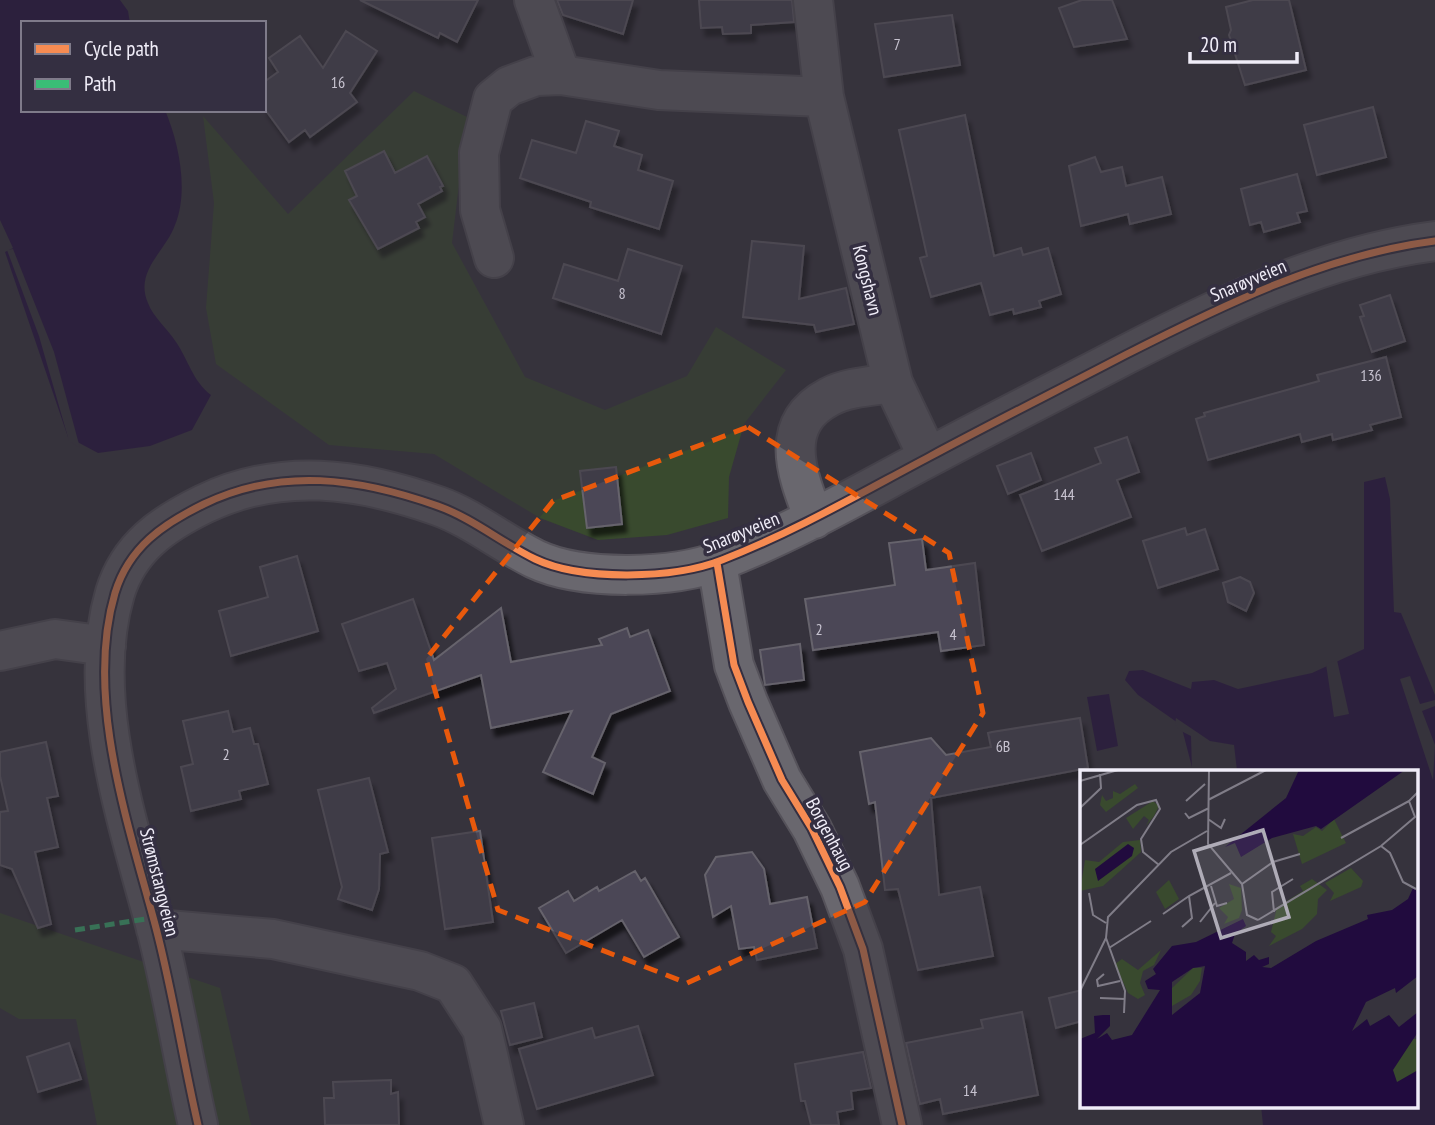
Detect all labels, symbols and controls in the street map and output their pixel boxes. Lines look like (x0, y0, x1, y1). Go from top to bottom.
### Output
legend (21, 21, 266, 112)
scale bar (1190, 21, 1297, 65)
text: 20 m (1200, 31, 1237, 58)
house number: 7 (893, 34, 901, 54)
text: Cycle path (84, 35, 159, 62)
text: Path (84, 70, 116, 97)
house number: 16 (331, 72, 345, 92)
street label: Kongshavn (848, 242, 888, 318)
street label: Snarøyveien (1206, 253, 1290, 307)
house number: 8 (618, 283, 626, 303)
house number: 136 (1360, 365, 1382, 385)
house number: 144 (1053, 484, 1075, 504)
street label: Snarøyveien (699, 506, 783, 558)
house number: 2 (815, 619, 823, 639)
house number: 4 (949, 624, 957, 644)
house number: 6B (996, 736, 1010, 756)
house number: 2 (222, 744, 230, 764)
inset map (1080, 770, 1418, 1108)
street label: Borgenhaug (801, 793, 859, 875)
street label: Strømstangveien (135, 825, 185, 939)
house number: 14 (963, 1080, 977, 1100)

